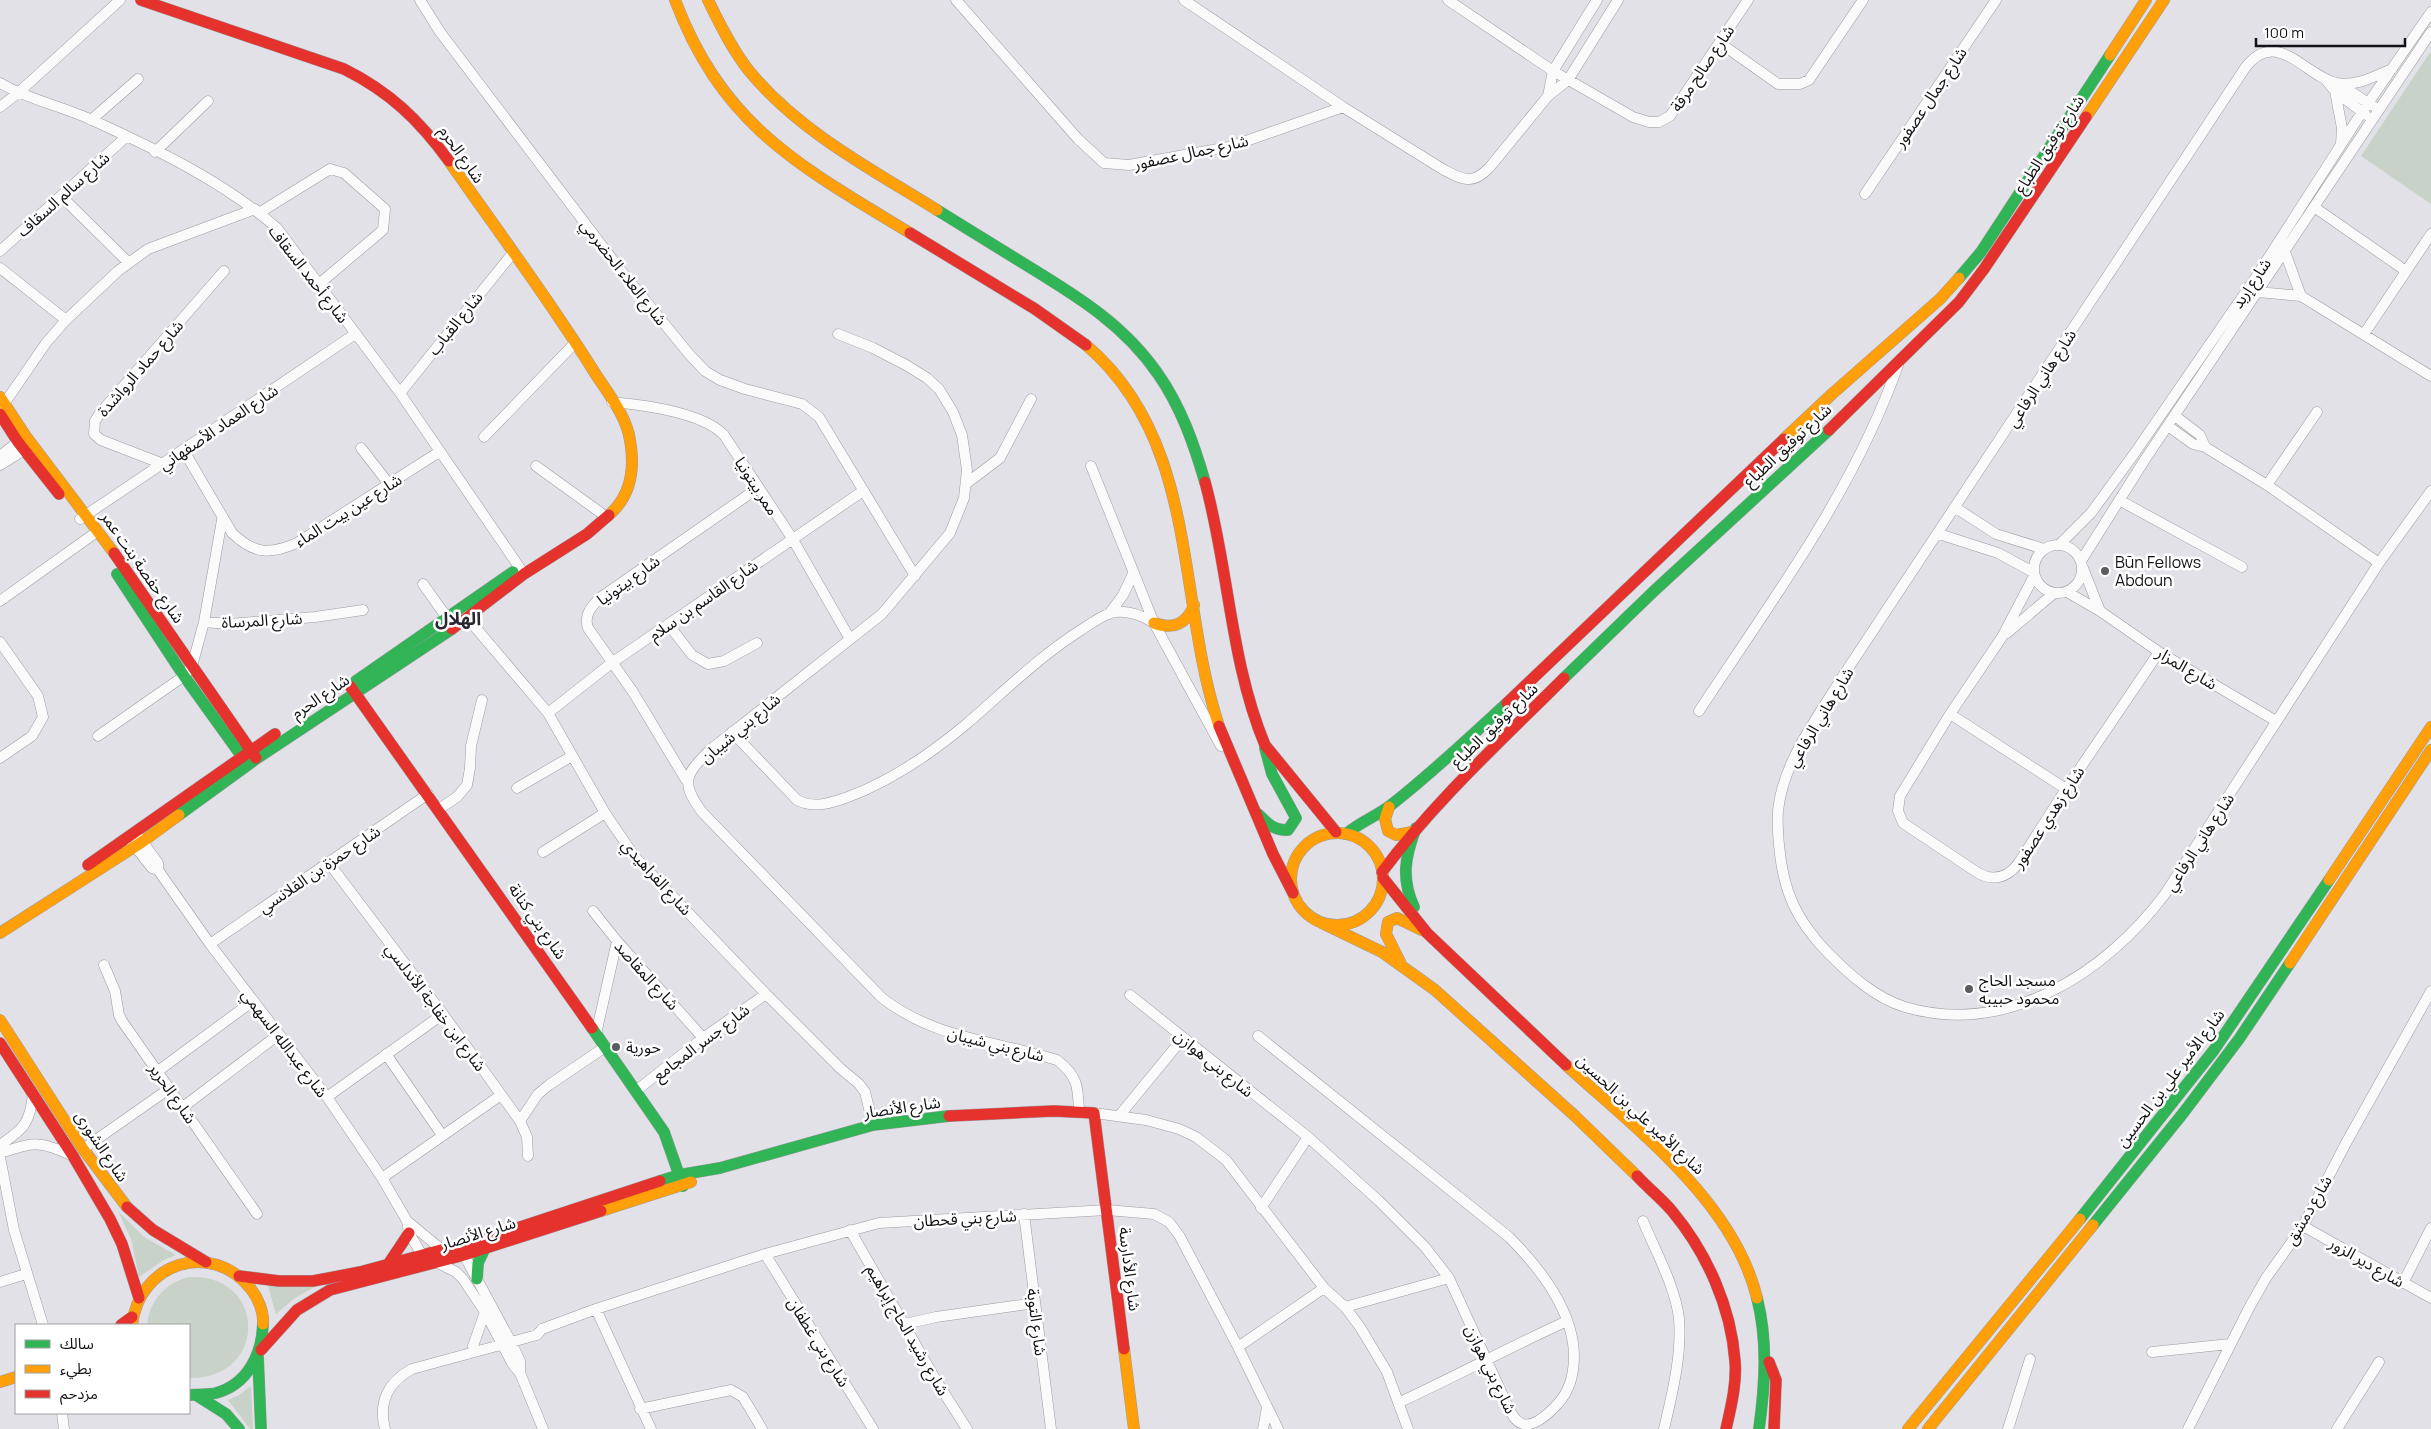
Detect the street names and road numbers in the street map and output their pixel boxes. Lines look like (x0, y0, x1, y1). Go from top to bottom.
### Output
street label: شارع صالح مرقة (1665, 20, 1741, 117)
street label: شارع جمال عصفور (1888, 43, 1973, 153)
street label: شارع توفيق الطباع (2009, 90, 2091, 199)
street label: شارع الحرم (432, 121, 490, 188)
street label: شارع جمال عصفور (1131, 129, 1251, 177)
street label: شارع سالم السقاف (12, 146, 115, 243)
street label: شارع العلاء الحضرمي (574, 214, 672, 331)
street label: شارع أحمد السقاف (262, 221, 354, 329)
street label: شارع إربد (2226, 253, 2278, 314)
street label: شارع القباب (422, 286, 489, 361)
street label: شارع حماد الرواشدة (92, 315, 190, 422)
street label: شارع هاني الرفاعي (2001, 325, 2083, 432)
street label: شارع العماد الأصفهاني (154, 379, 283, 477)
street label: شارع توفيق الطباع (1738, 398, 1837, 493)
street label: ممر بيتونيا (730, 452, 784, 520)
street label: شارع عين بيت الماء (290, 468, 407, 554)
street label: شارع حفصة بنت عمر (94, 506, 190, 629)
street label: شارع بيتونيا (592, 550, 665, 612)
street label: شارع القاسم بن سلام (644, 554, 763, 648)
street label: شارع المرساة (221, 607, 303, 635)
street label: شارع المزار (2151, 641, 2221, 696)
street label: شارع هاني الرفاعي (1781, 663, 1860, 772)
street label: شارع الحرم (286, 668, 355, 725)
street label: شارع توفيق الطباع (1446, 678, 1544, 774)
street label: شارع بني شيبان (695, 688, 786, 770)
street label: شارع زهدي عصفور (2006, 762, 2091, 874)
street label: شارع هاني الرفاعي (2159, 789, 2241, 896)
street label: شارع حمزة بن القلانسي (254, 820, 385, 920)
street label: شارع الفراهيدي (615, 834, 697, 921)
street label: شارع بني كنانة (502, 879, 572, 964)
street label: شارع المقاصد (608, 935, 684, 1016)
street label: شارع ابن خفاجة الأندلسي (379, 938, 492, 1077)
street label: شارع عبدالله السهمي (235, 984, 333, 1103)
street label: شارع جسر المجامع (648, 998, 755, 1087)
street label: شارع الأمير علي بن الحسين (2111, 1004, 2231, 1153)
street label: شارع بني شيبان (945, 1021, 1047, 1069)
street label: شارع بني هوازن (1168, 1024, 1258, 1103)
street label: شارع الأمير علي بن الحسين (1571, 1049, 1710, 1181)
street label: شارع الحرير (142, 1057, 202, 1129)
street label: شارع الأنصار (861, 1091, 942, 1125)
street label: شارع الشورى (68, 1106, 134, 1187)
street label: شارع دمشق (2279, 1171, 2338, 1250)
street label: شارع بني قحطان (913, 1204, 1017, 1234)
street label: شارع الأنصار (437, 1211, 519, 1257)
street label: شارع الأدارسة (1112, 1226, 1146, 1313)
street label: شارع دير الزور (2323, 1231, 2409, 1294)
street label: شارع رشيد الحاج إبراهيم (860, 1260, 955, 1401)
street label: شارع التوبة (1020, 1287, 1052, 1357)
street label: شارع بني غطفان (781, 1293, 855, 1392)
street label: شارع بني هوازن (1458, 1321, 1522, 1418)

